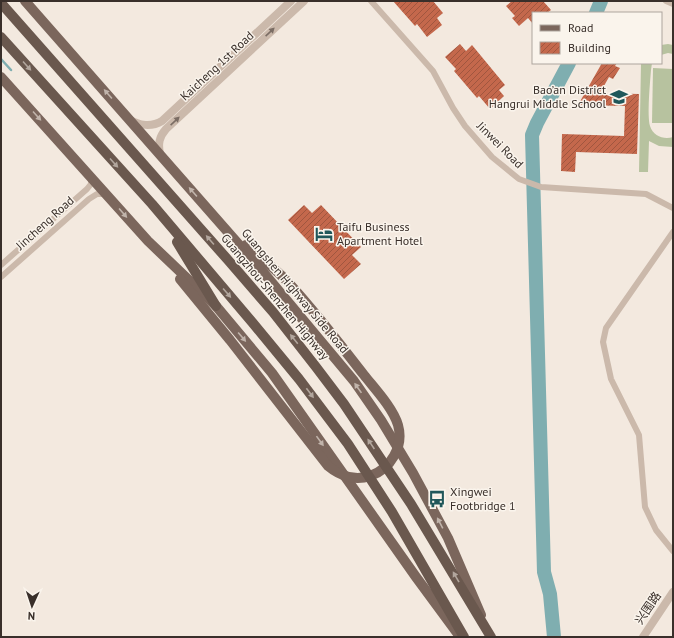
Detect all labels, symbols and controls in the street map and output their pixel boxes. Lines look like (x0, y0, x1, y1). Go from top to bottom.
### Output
legend (532, 12, 662, 64)
text: Road (568, 20, 593, 35)
street label: Kaicheng 1st Road (177, 28, 256, 103)
one-way arrow (265, 28, 275, 37)
text: Building (568, 40, 611, 55)
one-way arrow (22, 61, 32, 71)
place label: Bao’an District Hangrui Middle School (489, 82, 606, 111)
school or university icon: Bao’an District Hangrui Middle School (609, 87, 629, 107)
one-way arrow (103, 89, 112, 100)
one-way arrow (32, 111, 41, 121)
one-way arrow (170, 116, 180, 126)
street label: Jinwei Road (473, 117, 527, 171)
one-way arrow (110, 157, 119, 168)
one-way arrow (189, 187, 198, 197)
street label: Jincheng Road (12, 193, 77, 253)
one-way arrow (119, 208, 128, 218)
place label: Taifu Business Apartment Hotel (337, 219, 423, 248)
hotel icon: Taifu Business Apartment Hotel (314, 224, 334, 244)
street label: Guangshen Highway Side Road (239, 225, 352, 356)
street label: Guangzhou-Shenzhen Highway (218, 231, 333, 363)
one-way arrow (206, 235, 215, 245)
one-way arrow (223, 287, 232, 298)
one-way arrow (237, 332, 246, 342)
one-way arrow (290, 334, 299, 345)
one-way arrow (354, 383, 362, 393)
one-way arrow (305, 388, 313, 398)
one-way arrow (316, 435, 324, 446)
one-way arrow (367, 439, 375, 449)
place label: Xingwei Footbridge 1 (450, 484, 516, 513)
bus stop icon: Xingwei Footbridge 1 (427, 489, 447, 509)
one-way arrow (437, 517, 443, 529)
one-way arrow (453, 572, 460, 583)
north arrow (12, 586, 52, 626)
street label: 兴围路 (631, 589, 664, 627)
text: N (27, 609, 35, 623)

